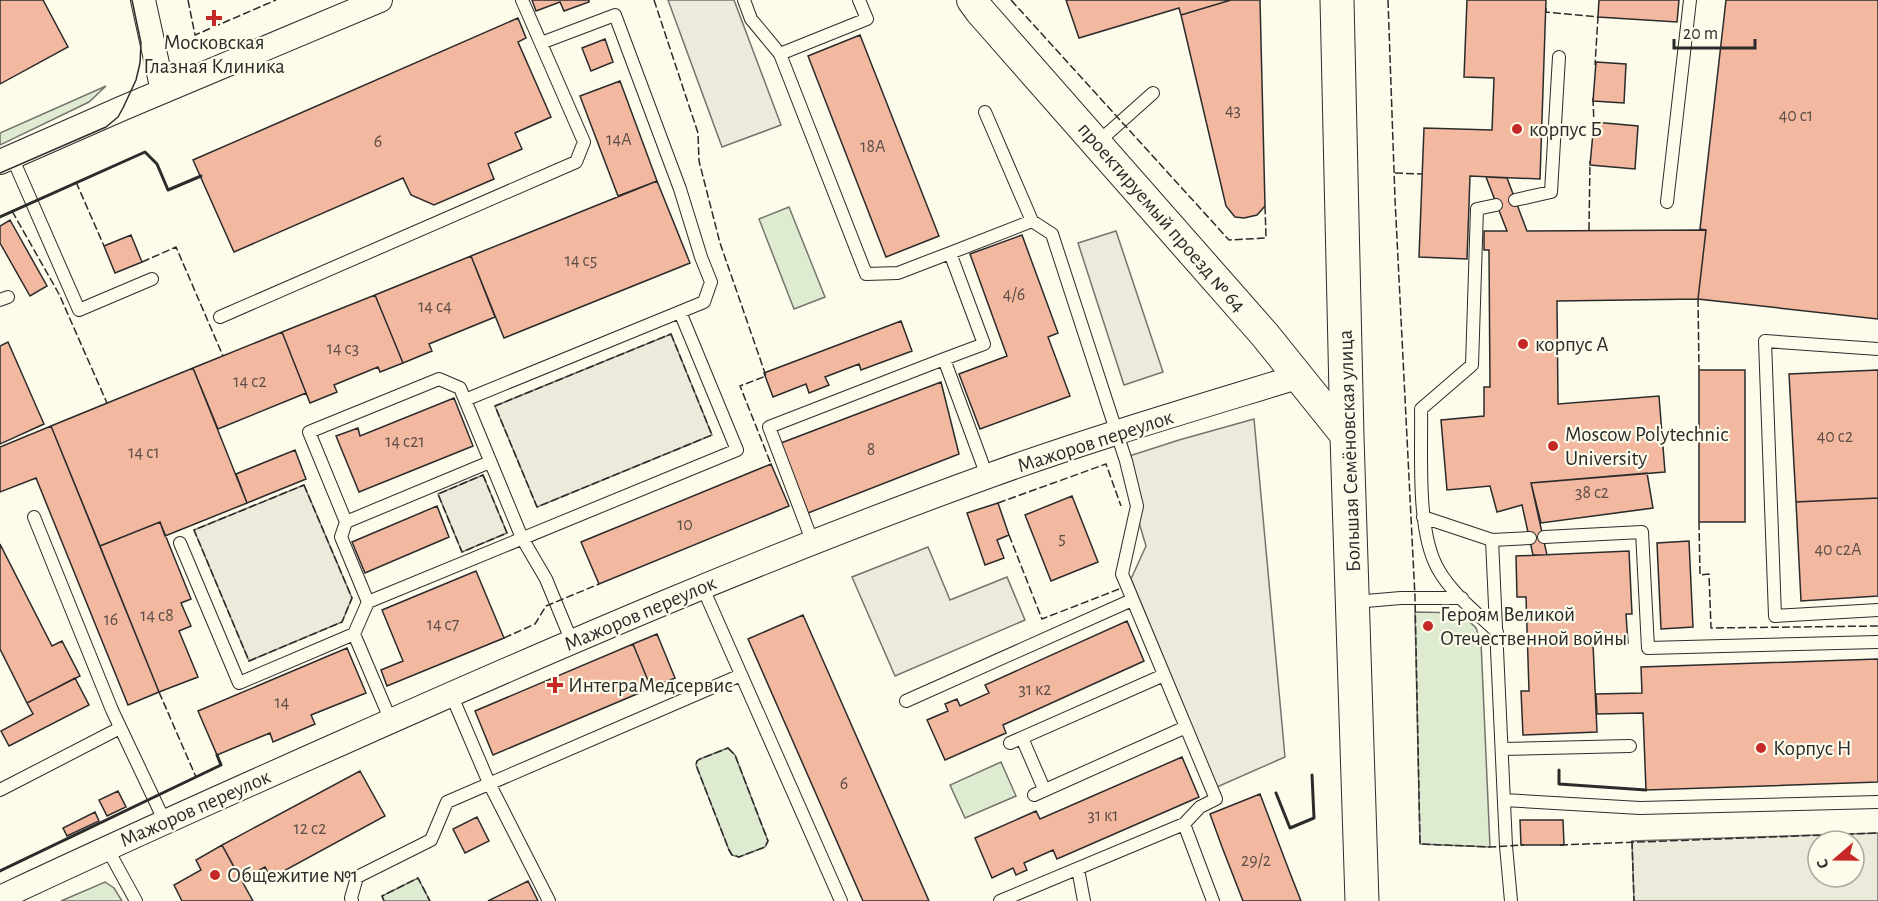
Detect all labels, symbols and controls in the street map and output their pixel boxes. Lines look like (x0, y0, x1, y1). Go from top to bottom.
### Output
marker: Московская Глазная Клиника (205, 9, 223, 27)
scale bar (1674, 12, 1755, 50)
text: 20 m (1683, 25, 1718, 43)
place label: Московская Глазная Клиника (143, 32, 285, 77)
house number: 43 (1225, 102, 1241, 120)
house number: 40 с1 (1779, 107, 1813, 125)
street label: проектируемый проезд № 64 (1074, 118, 1250, 316)
place label: корпус Б (1529, 119, 1602, 140)
marker: корпус Б (1510, 122, 1524, 136)
house number: 14A (606, 131, 632, 149)
house number: 6 (374, 133, 382, 151)
house number: 18А (860, 138, 886, 156)
house number: 14 с5 (565, 252, 597, 270)
house number: 4/6 (1003, 286, 1025, 304)
house number: 14 с4 (418, 298, 452, 316)
street label: Большая Семёновская улица (1335, 329, 1364, 573)
place label: корпус А (1535, 334, 1609, 355)
marker: корпус А (1516, 337, 1530, 351)
house number: 14 с3 (327, 340, 359, 358)
house number: 14 с2 (233, 373, 267, 391)
street label: Мажоров переулок (1015, 406, 1176, 477)
place label: Moscow Polytechnic University (1565, 424, 1728, 469)
house number: 40 с2 (1817, 428, 1853, 446)
house number: 14 с21 (385, 433, 425, 451)
marker: Moscow Polytechnic University (1546, 439, 1560, 453)
house number: 8 (867, 441, 875, 459)
house number: 14 с1 (128, 444, 160, 462)
house number: 38 c2 (1575, 484, 1609, 502)
house number: 10 (677, 516, 693, 534)
house number: 5 (1058, 530, 1066, 548)
house number: 40 с2А (1814, 541, 1862, 559)
street label: Мажоров переулок (561, 572, 719, 655)
place label: Героям Великой Отечественной войны (1440, 604, 1627, 649)
house number: 14 с8 (140, 607, 174, 625)
house number: 16 (104, 611, 118, 629)
house number: 14 с7 (427, 616, 459, 634)
marker: Героям Великой Отечественной войны (1421, 619, 1435, 633)
place label: ИнтеграМедсервис (568, 675, 733, 696)
marker: ИнтеграМедсервис (546, 676, 564, 694)
house number: 31 к2 (1018, 681, 1052, 699)
house number: 14 (275, 694, 290, 712)
place label: Корпус Н (1773, 738, 1852, 759)
marker: Корпус Н (1754, 741, 1768, 755)
street label: Мажоров переулок (117, 766, 274, 851)
house number: 6 (840, 775, 848, 793)
house number: 31 к1 (1087, 807, 1119, 825)
house number: 12 с2 (294, 820, 326, 838)
north arrow (1806, 829, 1866, 889)
house number: 29/2 (1241, 852, 1271, 870)
text: С (1814, 857, 1832, 871)
place label: Общежитие №1 (227, 865, 358, 886)
marker: Общежитие №1 (208, 868, 222, 882)

